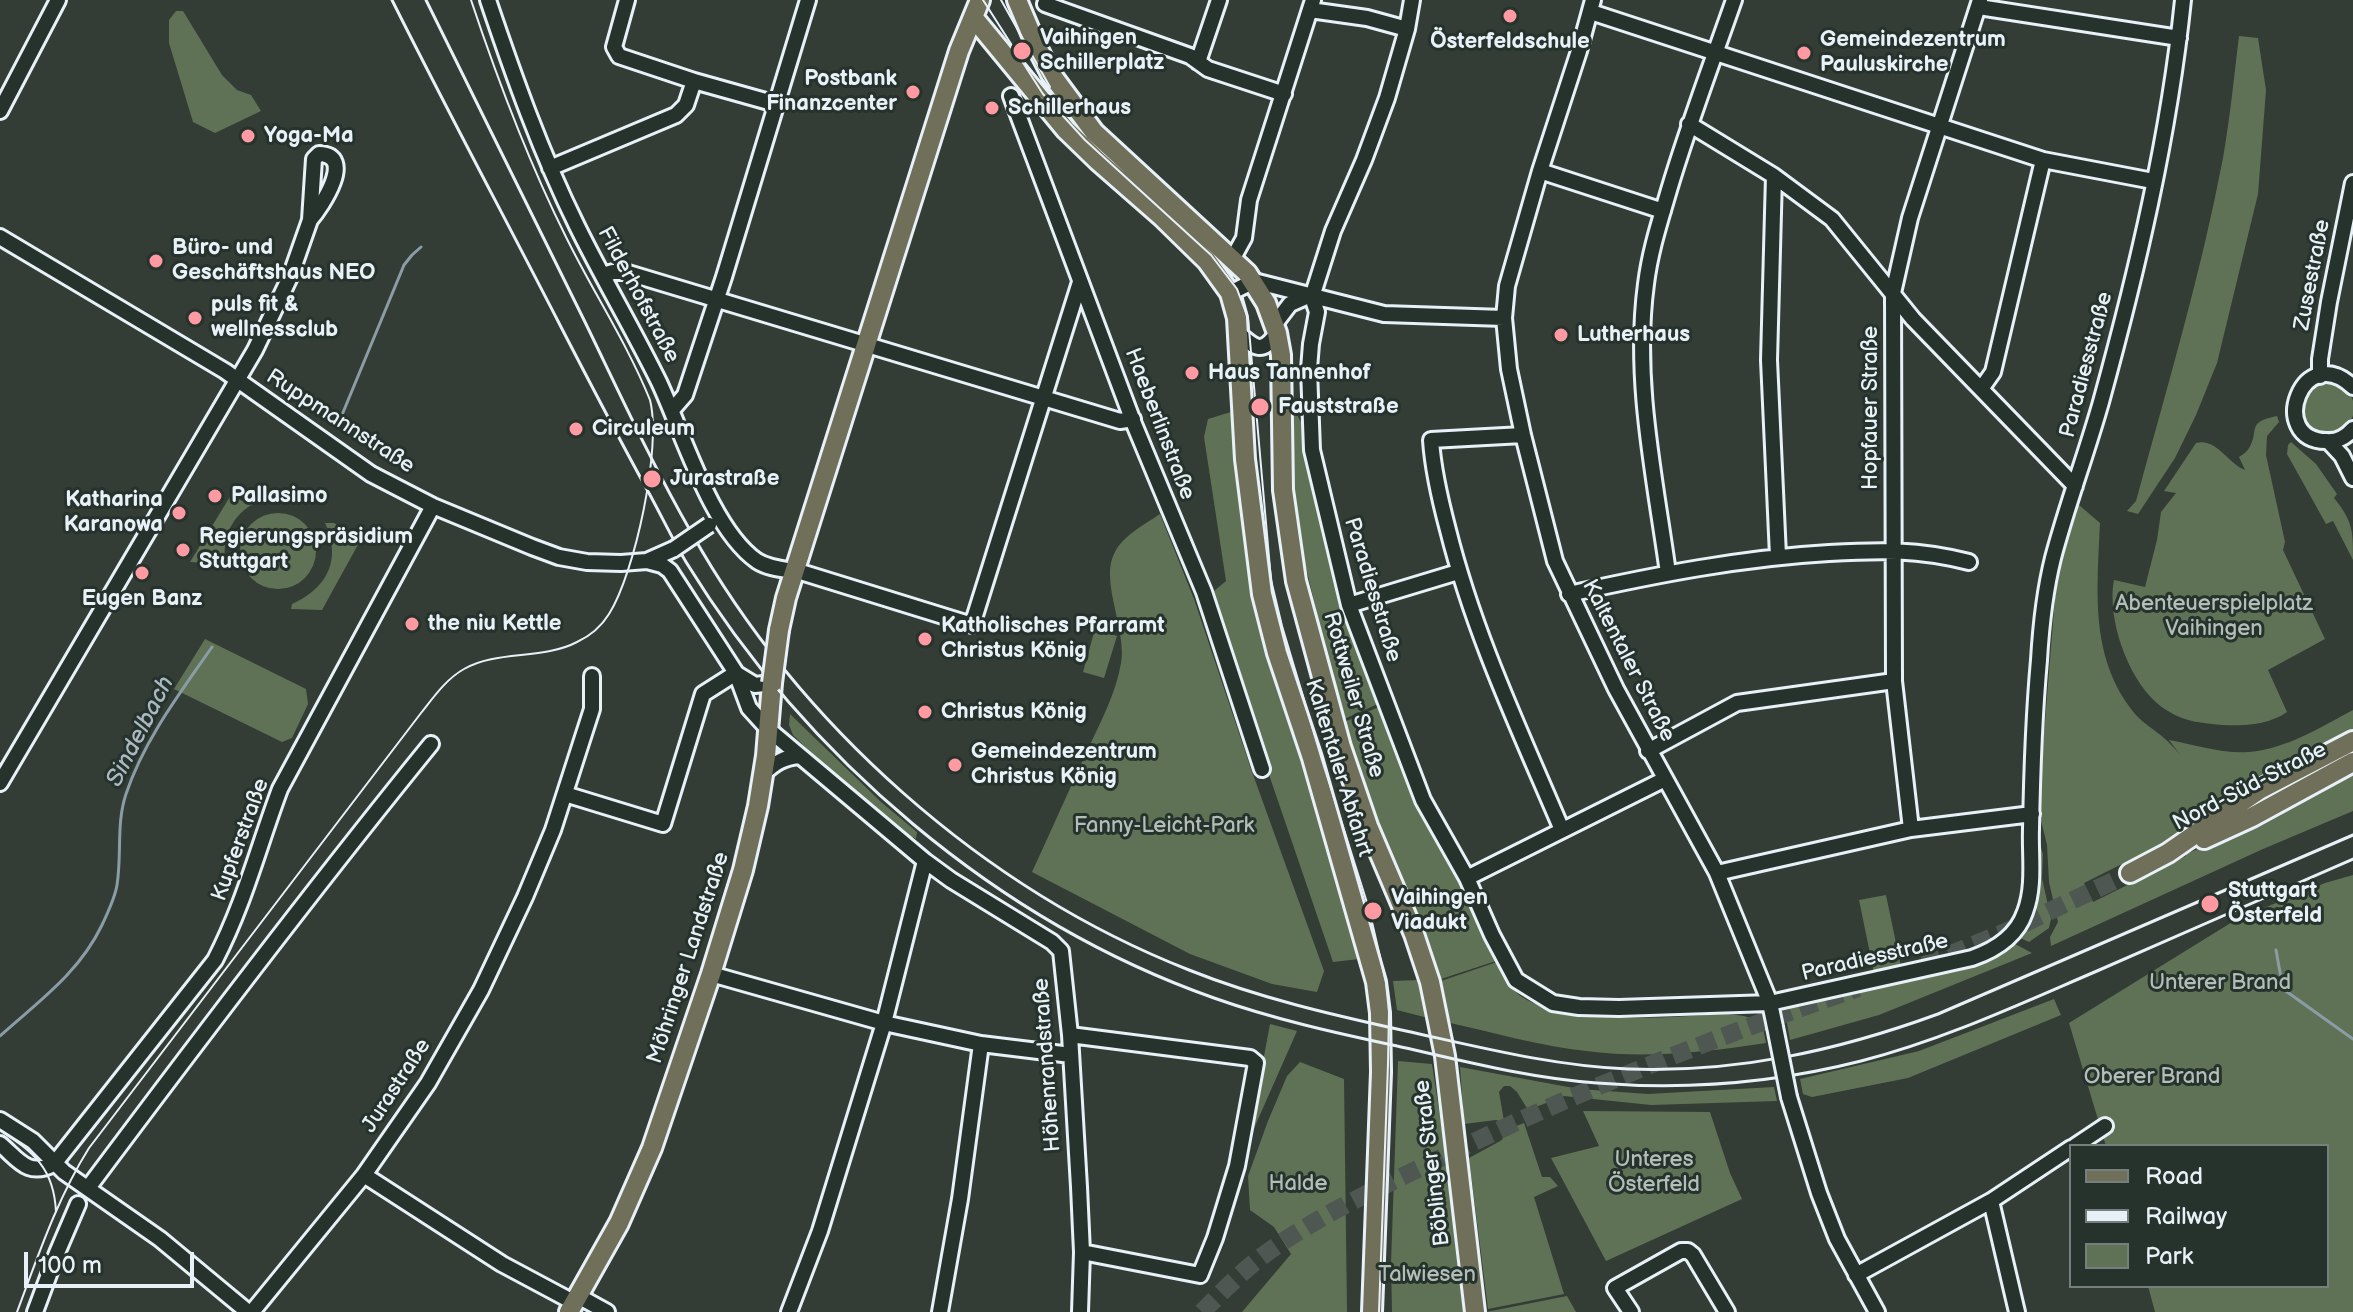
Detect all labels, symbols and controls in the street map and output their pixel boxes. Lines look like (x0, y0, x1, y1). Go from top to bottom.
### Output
marker: Österfeldschule (1501, 7, 1519, 25)
place label: Vaihingen Schillerplatz (1040, 25, 1164, 76)
place label: Gemeindezentrum Pauluskirche (1820, 27, 2006, 78)
place label: Österfeldschule (1430, 29, 1590, 55)
marker: Vaihingen Schillerplatz (1011, 40, 1033, 62)
marker: Gemeindezentrum Pauluskirche (1795, 44, 1813, 62)
place label: Postbank Finanzcenter (766, 66, 897, 118)
marker: Postbank Finanzcenter (904, 83, 922, 101)
place label: Schillerhaus (1008, 95, 1131, 121)
marker: Schillerhaus (983, 99, 1001, 117)
place label: Yoga-Ma (264, 123, 354, 149)
marker: Yoga-Ma (239, 127, 257, 145)
street label: Zusestraße (2289, 217, 2337, 333)
street label: Filderhofstraße (591, 222, 685, 368)
place label: Büro- und Geschäftshaus NEO (172, 235, 375, 286)
marker: Büro- und Geschäftshaus NEO (147, 252, 165, 270)
street label: Paradiesstraße (2055, 289, 2119, 441)
place label: puls fit & wellnessclub (211, 292, 338, 344)
marker: puls fit & wellnessclub (186, 309, 204, 327)
place label: Lutherhaus (1577, 322, 1690, 348)
marker: Lutherhaus (1552, 326, 1570, 344)
street label: Hopfauer Straße (1858, 326, 1884, 490)
street label: Haeberlinstraße (1118, 344, 1200, 504)
place label: Haus Tannenhof (1208, 360, 1371, 386)
street label: Ruppmannstraße (261, 364, 419, 480)
marker: Haus Tannenhof (1183, 364, 1201, 382)
place label: Fauststraße (1278, 394, 1399, 420)
marker: Fauststraße (1249, 396, 1271, 418)
place label: Circuleum (592, 416, 695, 442)
marker: Circuleum (567, 420, 585, 438)
place label: Jurastraße (670, 466, 779, 492)
marker: Jurastraße (641, 468, 663, 490)
place label: Pallasimo (231, 483, 328, 509)
place label: Katharina Karanowa (64, 487, 163, 538)
marker: Pallasimo (206, 487, 224, 505)
marker: Katharina Karanowa (170, 504, 188, 522)
street label: Paradiesstraße (1337, 514, 1407, 666)
place label: Regierungspräsidium Stuttgart (199, 524, 413, 576)
marker: Regierungspräsidium Stuttgart (174, 541, 192, 559)
marker: Eugen Banz (133, 564, 151, 582)
street label: Kaltentaler Straße (1576, 576, 1680, 746)
place label: Eugen Banz (82, 586, 202, 612)
park label: Abenteuerspielplatz Vaihingen (2115, 591, 2313, 642)
street label: Rottweiler Straße (1317, 609, 1389, 781)
place label: the niu Kettle (428, 611, 561, 637)
place label: Katholisches Pfarramt Christus König (941, 613, 1164, 664)
marker: the niu Kettle (403, 615, 421, 633)
marker: Katholisches Pfarramt Christus König (916, 630, 934, 648)
water label: Sindelbach (101, 672, 181, 792)
street label: Kaltentaler Abfahrt (1298, 676, 1378, 860)
place label: Christus König (941, 699, 1087, 725)
marker: Christus König (916, 703, 934, 721)
street label: Nord-Süd-Straße (2169, 737, 2331, 837)
place label: Gemeindezentrum Christus König (971, 739, 1157, 790)
marker: Gemeindezentrum Christus König (946, 756, 964, 774)
street label: Kupferstraße (207, 775, 275, 905)
park label: Fanny-Leicht-Park (1074, 813, 1254, 839)
street label: Möhringer Landstraße (642, 849, 736, 1067)
place label: Stuttgart Österfeld (2228, 878, 2322, 930)
place label: Vaihingen Viadukt (1391, 885, 1488, 936)
marker: Stuttgart Österfeld (2199, 893, 2221, 915)
marker: Vaihingen Viadukt (1362, 900, 1384, 922)
street label: Paradiesstraße (1799, 928, 1951, 988)
park label: Unterer Brand (2149, 970, 2291, 996)
street label: Höhenrandstraße (1029, 977, 1067, 1153)
street label: Jurastraße (357, 1034, 437, 1138)
park label: Oberer Brand (2084, 1064, 2220, 1090)
street label: Böblinger Straße (1410, 1078, 1456, 1248)
legend (2069, 1144, 2329, 1288)
park label: Unteres Österfeld (1608, 1147, 1700, 1198)
text: Road (2145, 1162, 2203, 1191)
park label: Halde (1269, 1171, 1327, 1197)
text: Railway (2145, 1202, 2227, 1231)
scale bar (28, 1236, 198, 1286)
text: Park (2145, 1242, 2193, 1271)
text: 100 m (38, 1251, 102, 1280)
park label: Talwiesen (1378, 1262, 1476, 1288)

